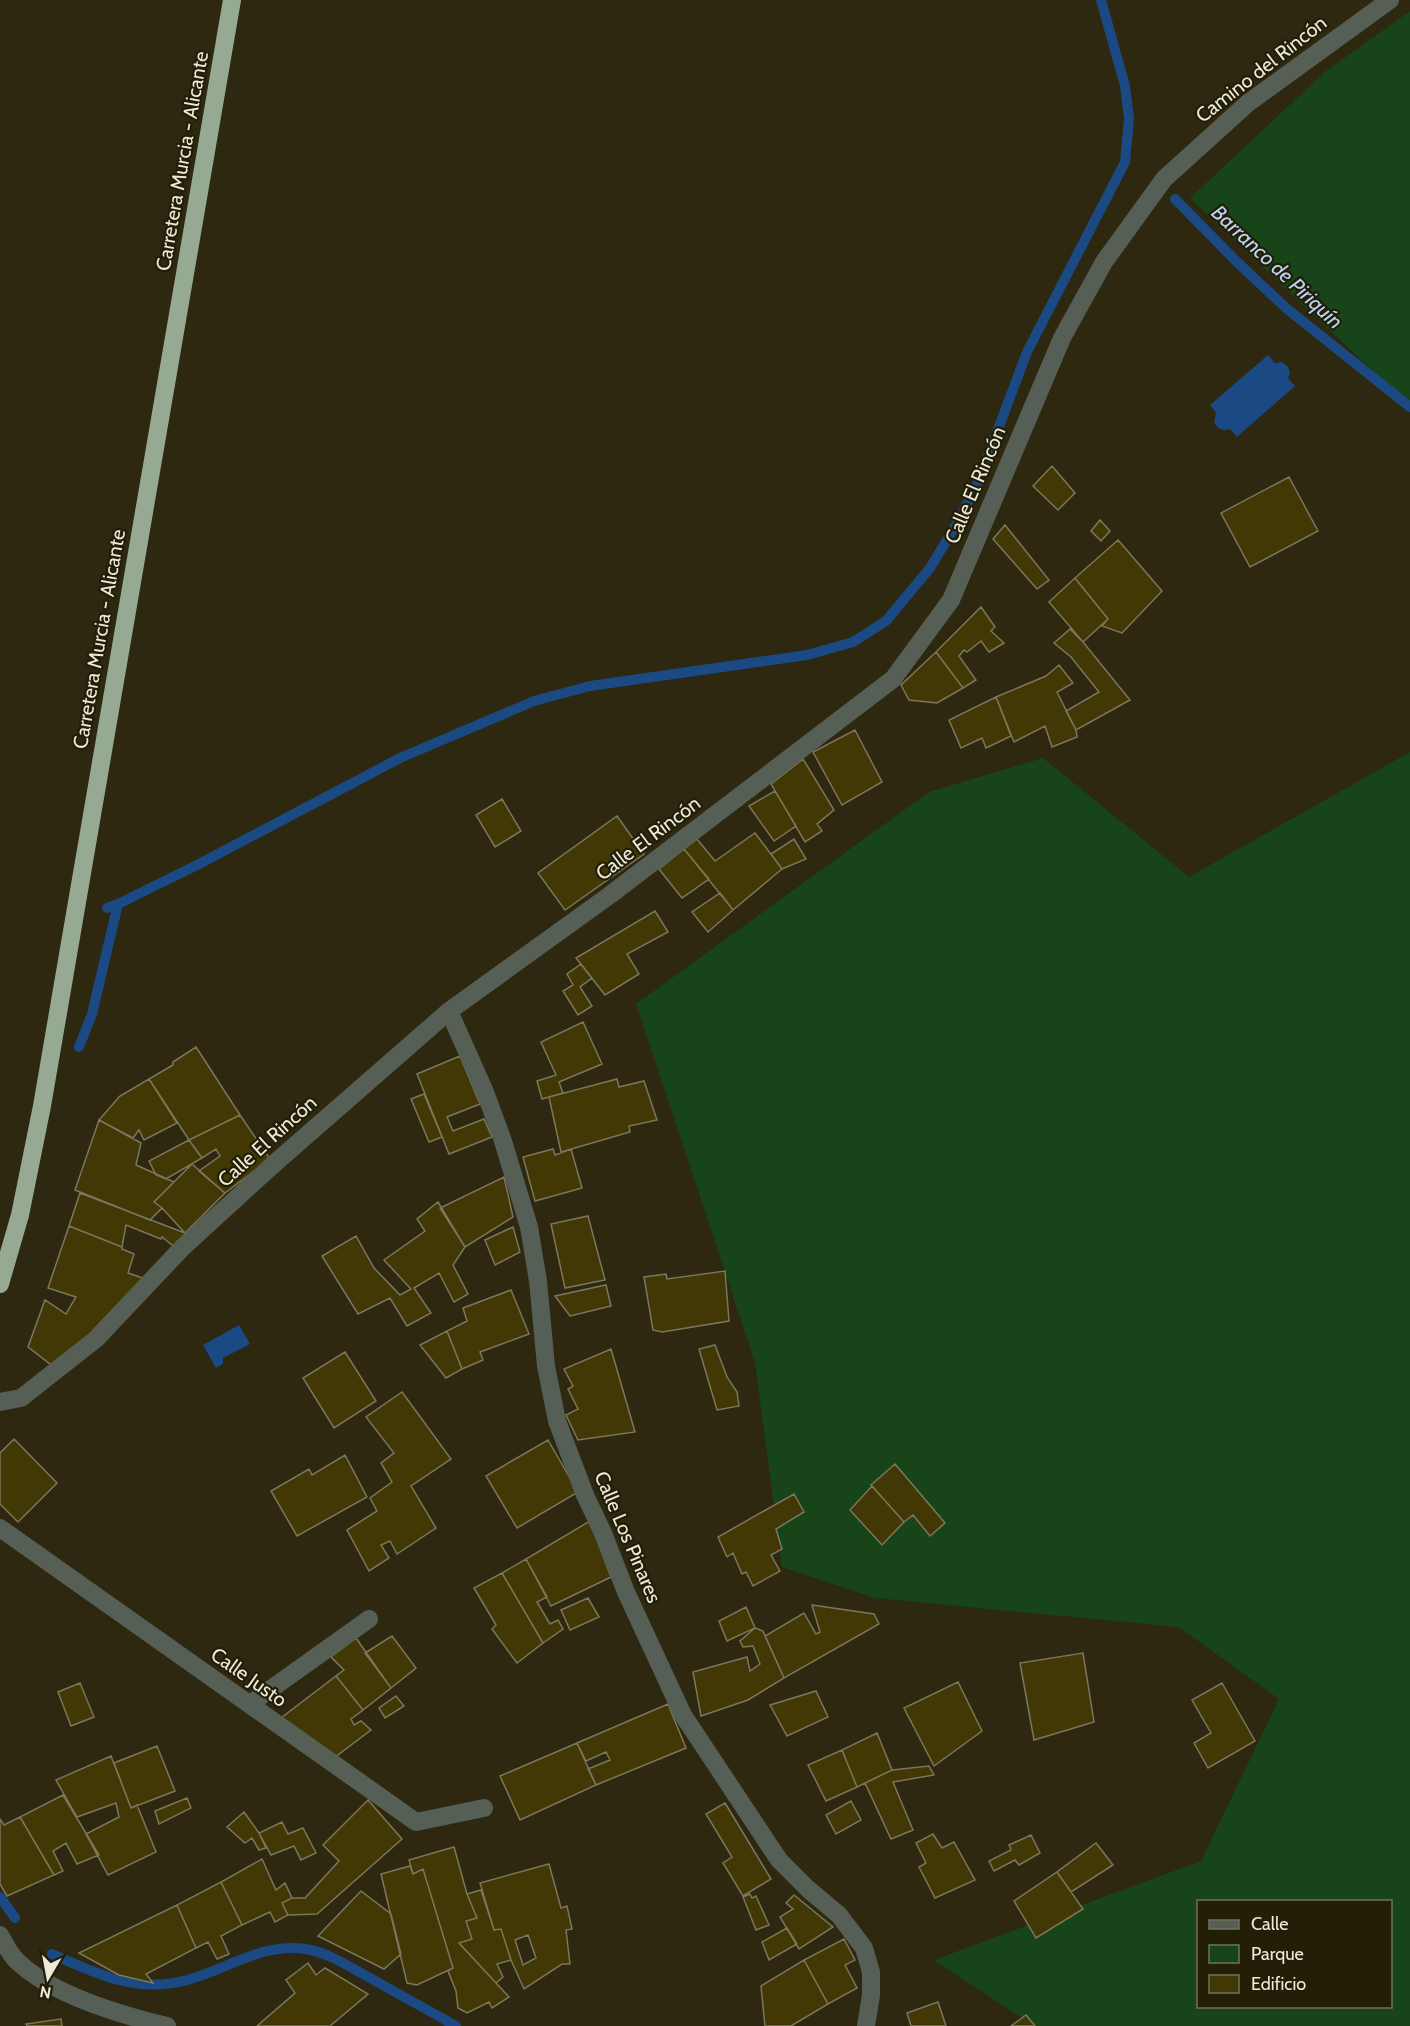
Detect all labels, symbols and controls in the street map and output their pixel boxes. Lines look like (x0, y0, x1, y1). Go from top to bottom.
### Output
street label: Camino del Rincón (1191, 10, 1331, 128)
street label: Carretera Murcia - Alicante (151, 49, 213, 273)
water label: Barranco de Piriquín (1207, 200, 1348, 334)
street label: Calle El Rincón (940, 423, 1010, 547)
street label: Carretera Murcia - Alicante (68, 527, 130, 751)
street label: Calle El Rincón (591, 791, 705, 885)
street label: Calle El Rincón (213, 1090, 321, 1192)
street label: Calle Los Pinares (589, 1468, 667, 1606)
street label: Calle Justo (206, 1642, 292, 1712)
legend (1197, 1900, 1392, 2008)
text: Calle (1251, 1913, 1288, 1935)
text: Parque (1251, 1943, 1304, 1965)
north arrow (18, 1948, 78, 2008)
text: Edificio (1251, 1973, 1306, 1995)
text: N (38, 1982, 53, 2003)

